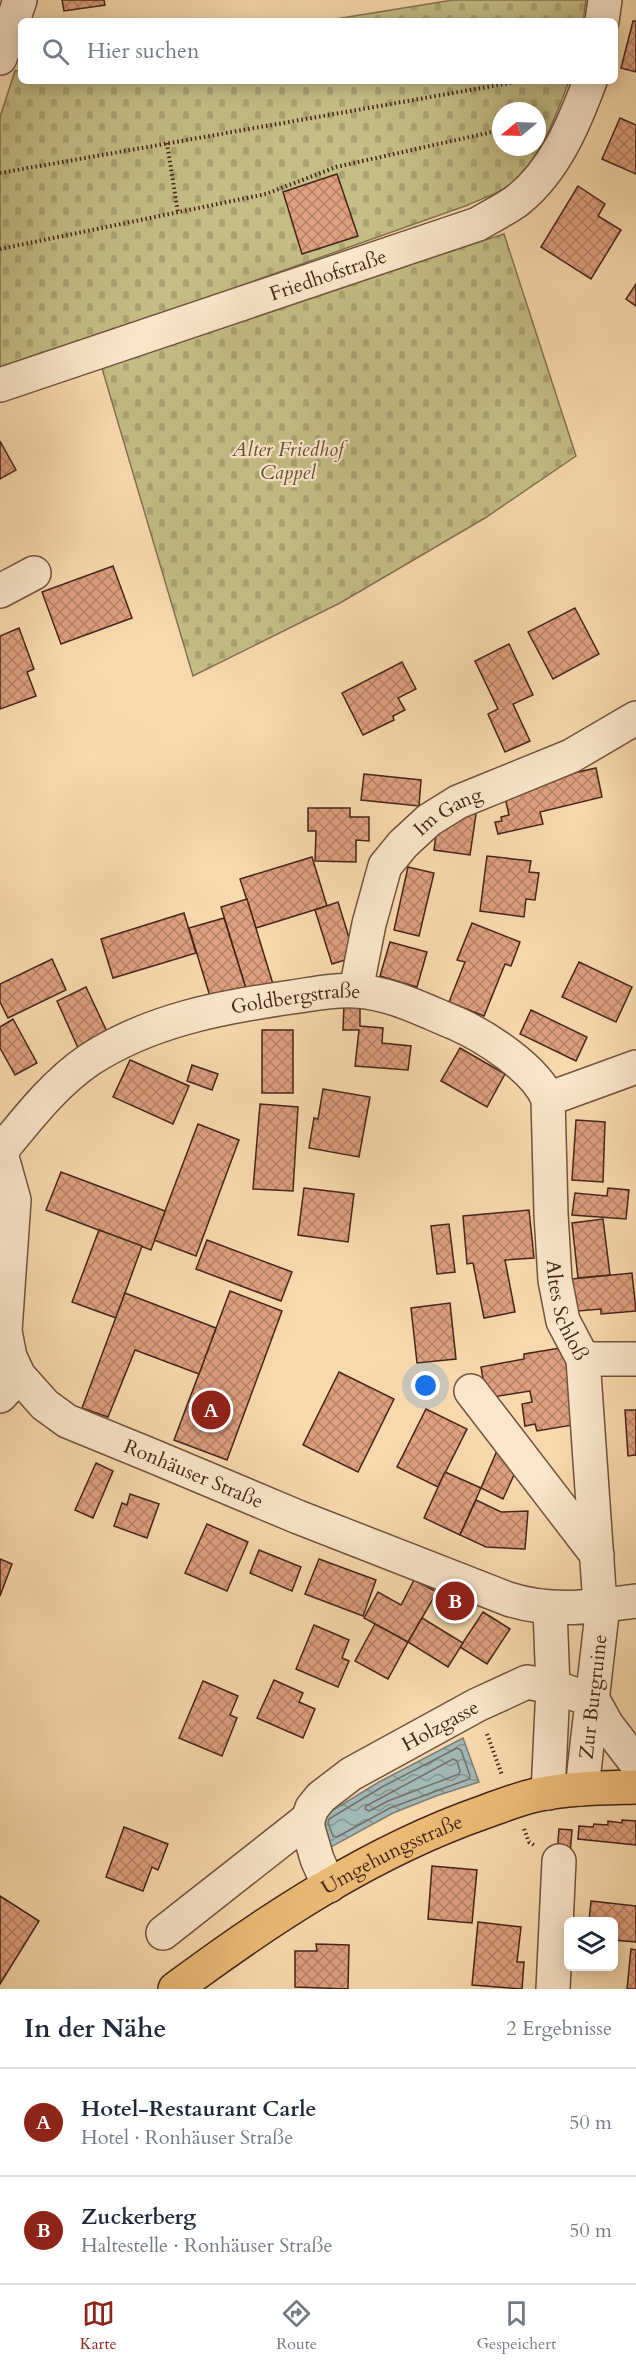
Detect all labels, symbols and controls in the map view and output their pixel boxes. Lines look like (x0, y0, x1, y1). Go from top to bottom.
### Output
search box (18, 18, 618, 84)
icon: search (39, 35, 72, 68)
text: Hier suchen (87, 36, 200, 66)
north arrow (492, 102, 546, 156)
street label: Friedhofstraße (266, 243, 390, 307)
park label: Alter Friedhof Cappel (231, 436, 348, 486)
street label: Im Gang (407, 780, 487, 842)
street label: Goldbergstraße (229, 978, 361, 1021)
street label: Altes Schloß (540, 1259, 594, 1365)
your location (411, 1371, 440, 1400)
pin: A (192, 1388, 230, 1432)
street label: Ronhäuser Straße (120, 1433, 267, 1515)
pin: B (436, 1578, 474, 1624)
street label: Zur Burgruine (573, 1633, 614, 1760)
street label: Holzgasse (397, 1694, 484, 1758)
street label: Umgehungsstraße (316, 1808, 467, 1901)
map controls (564, 1917, 618, 1971)
button: layers (564, 1917, 618, 1971)
text: In der Nähe (24, 2011, 166, 2046)
text: 2 Ergebnisse (506, 2015, 612, 2042)
text: Hotel-Restaurant Carle (81, 2094, 317, 2124)
text: A (36, 2109, 51, 2136)
text: 50 m (569, 2109, 612, 2136)
text: Hotel · Ronhäuser Straße (81, 2124, 293, 2151)
text: Zuckerberg (81, 2202, 196, 2232)
text: B (36, 2217, 51, 2244)
text: 50 m (569, 2217, 612, 2244)
text: Haltestelle · Ronhäuser Straße (81, 2232, 333, 2259)
tab: Karte (80, 2297, 117, 2355)
tab: Route (276, 2297, 317, 2355)
tab: Gespeichert (476, 2297, 556, 2355)

